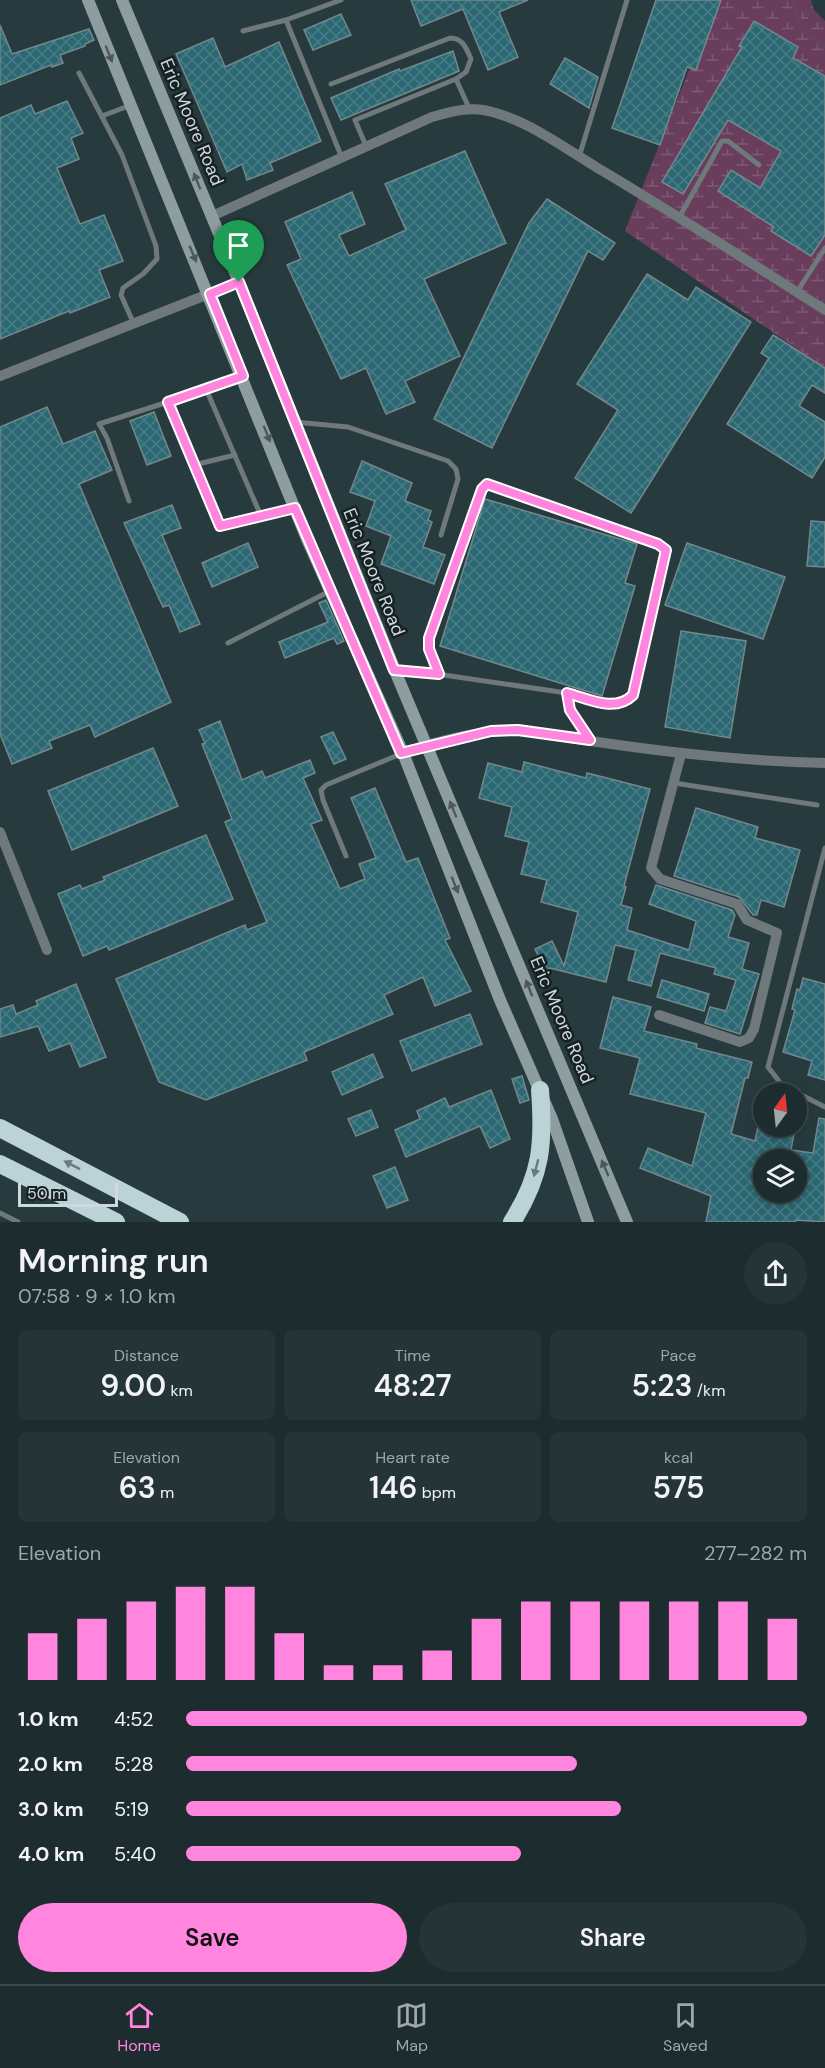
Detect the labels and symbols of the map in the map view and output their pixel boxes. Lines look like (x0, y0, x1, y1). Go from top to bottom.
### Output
one-way arrow (105, 46, 115, 64)
street label: Eric Moore Road (154, 55, 230, 189)
one-way arrow (192, 172, 201, 190)
pin (213, 220, 264, 282)
one-way arrow (188, 245, 197, 262)
one-way arrow (262, 426, 272, 444)
street label: Eric Moore Road (337, 504, 411, 640)
one-way arrow (448, 799, 458, 817)
one-way arrow (451, 876, 460, 894)
street label: Eric Moore Road (524, 953, 600, 1087)
one-way arrow (524, 979, 534, 997)
north arrow (753, 1083, 807, 1137)
one-way arrow (531, 1159, 540, 1177)
one-way arrow (599, 1159, 609, 1177)
one-way arrow (64, 1160, 81, 1170)
scale bar (18, 1180, 118, 1208)

